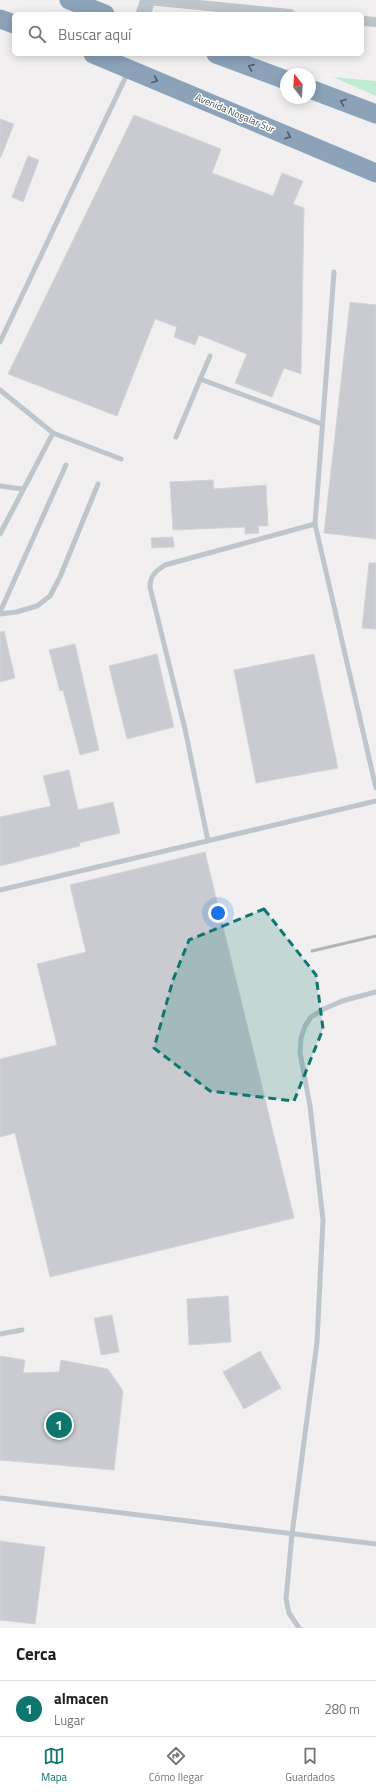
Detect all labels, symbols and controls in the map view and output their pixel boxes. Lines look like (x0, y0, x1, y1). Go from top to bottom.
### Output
search box (12, 12, 364, 56)
icon: search (26, 23, 48, 45)
text: Buscar aquí (58, 23, 131, 46)
one-way arrow (248, 63, 255, 71)
north arrow (280, 68, 316, 104)
one-way arrow (151, 75, 158, 83)
street label: Avenida Nogalar Sur (193, 90, 278, 137)
one-way arrow (340, 98, 347, 106)
one-way arrow (283, 131, 291, 139)
your location (208, 903, 228, 923)
pin: 1 (46, 1410, 72, 1440)
text: Cerca (16, 1641, 56, 1667)
text: almacen (54, 1687, 109, 1710)
text: 1 (25, 1699, 33, 1719)
text: 280 m (324, 1699, 360, 1719)
text: Lugar (54, 1710, 85, 1730)
tab: Mapa (41, 1745, 67, 1785)
tab: Cómo llegar (149, 1745, 203, 1785)
tab: Guardados (285, 1745, 335, 1785)

